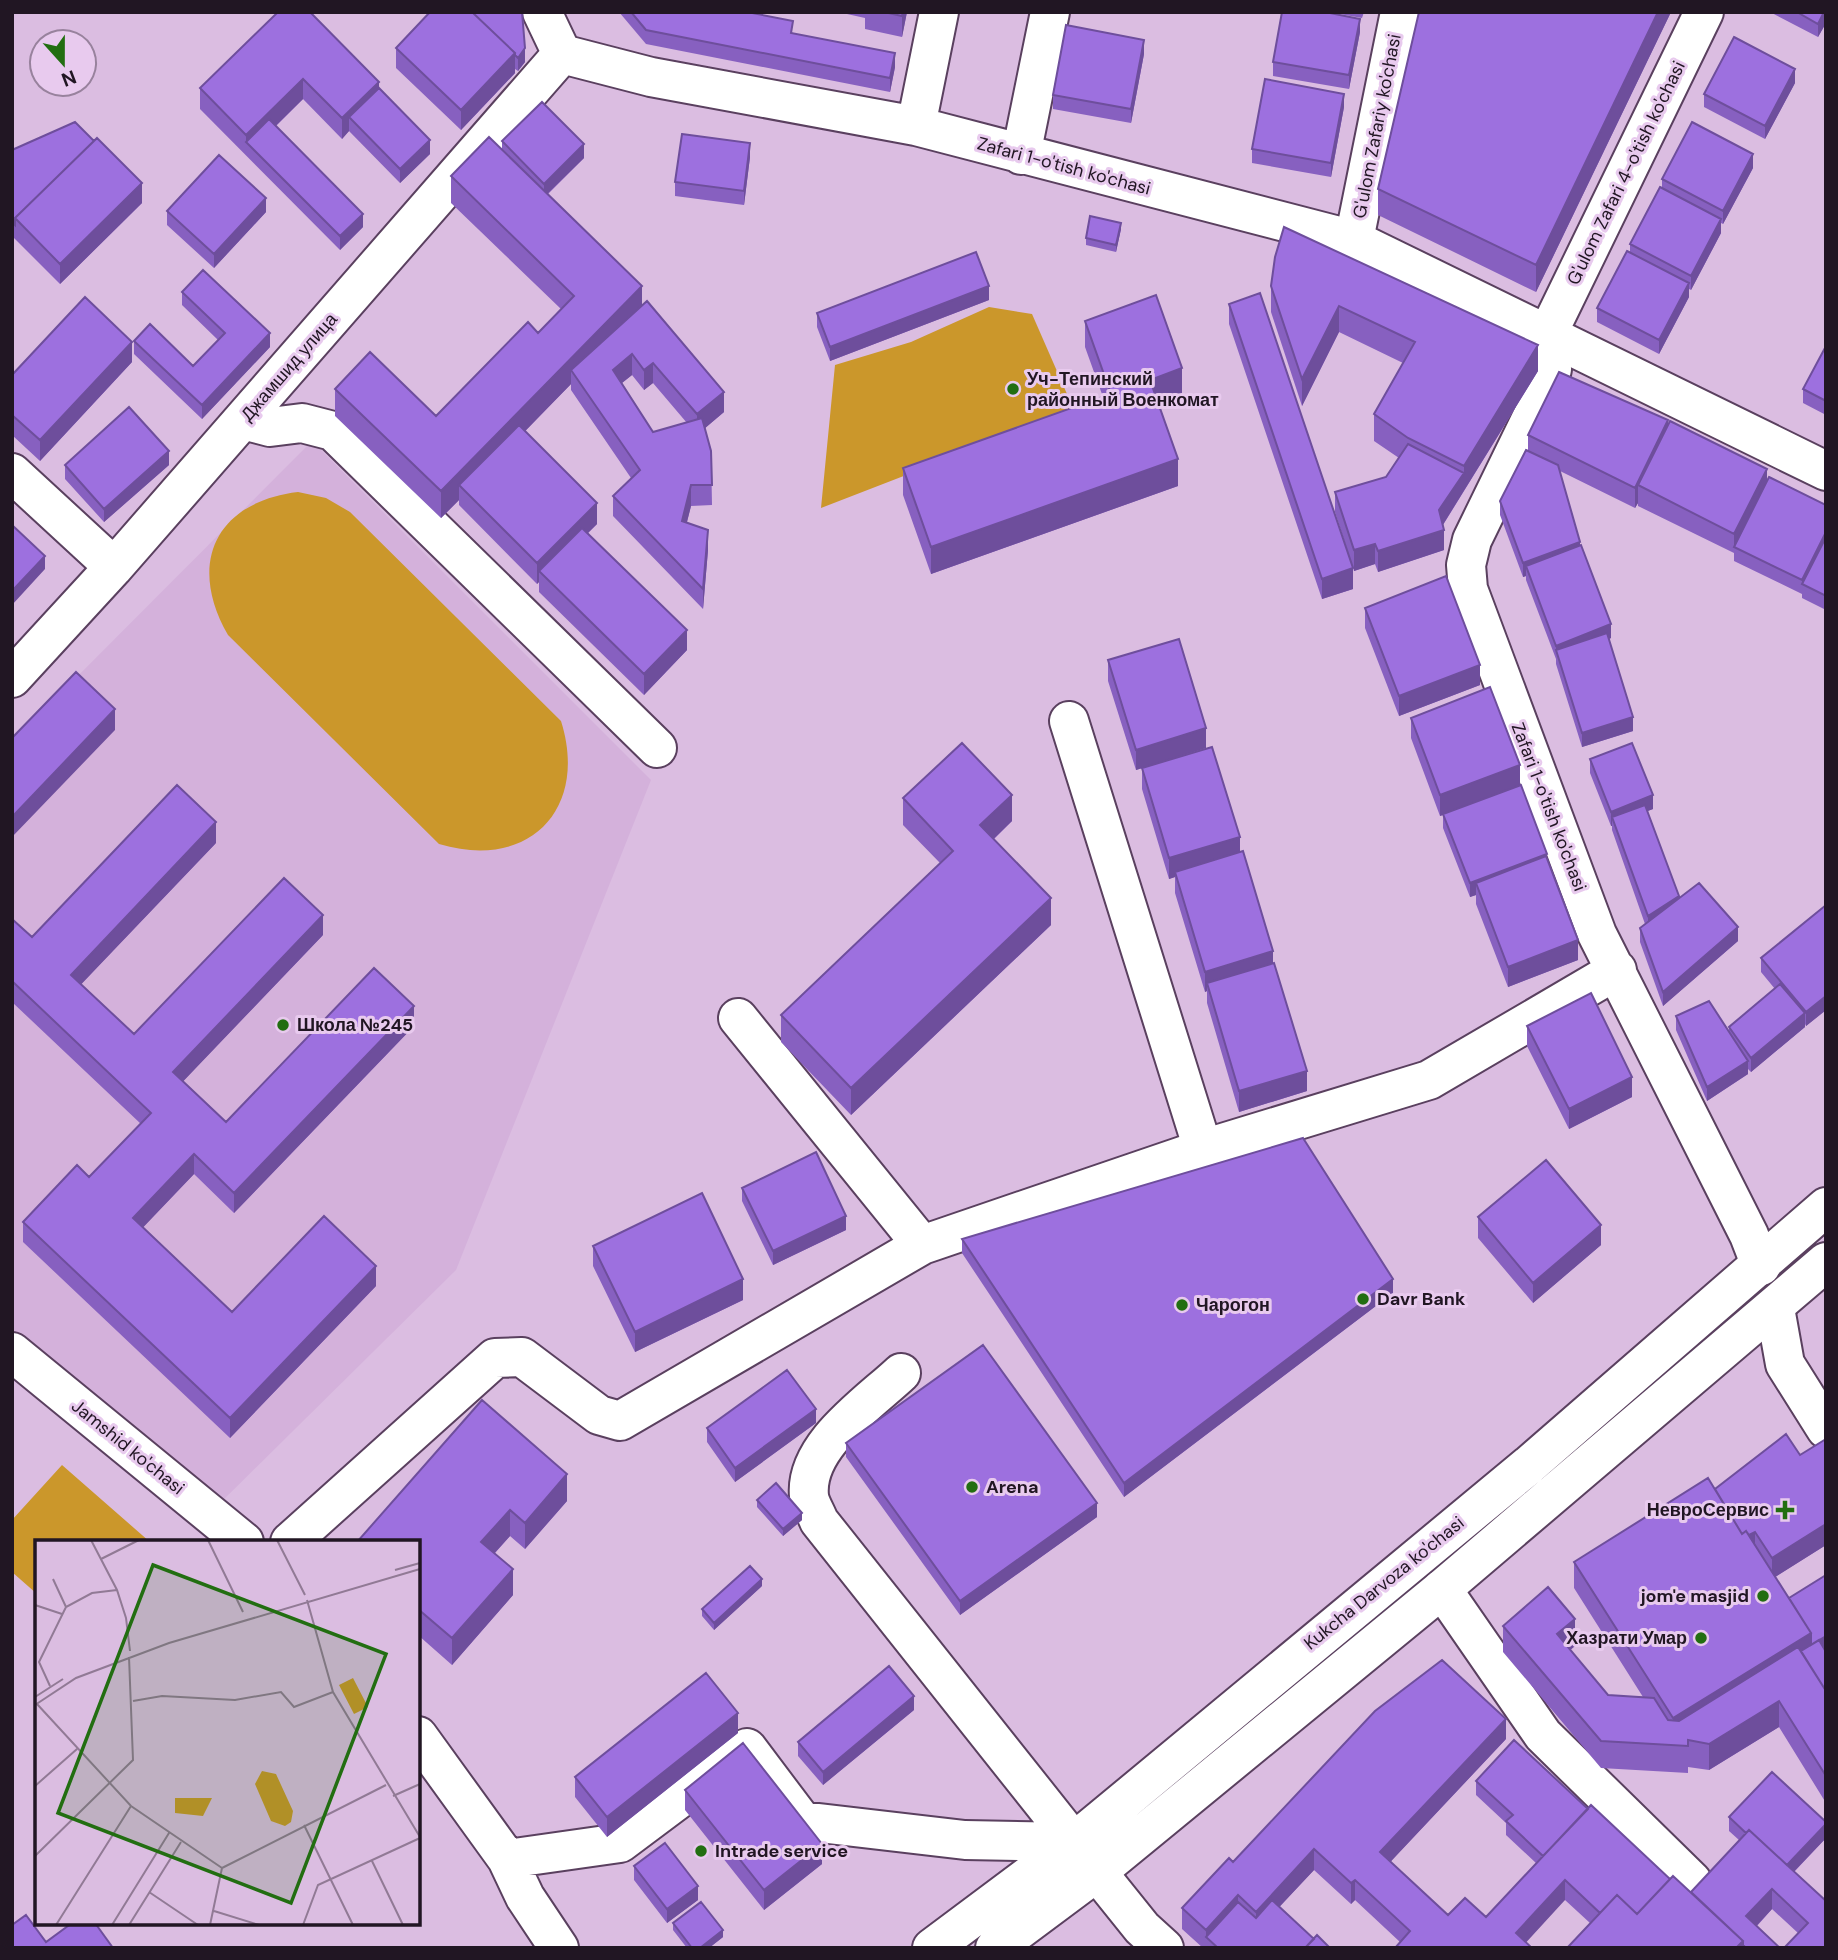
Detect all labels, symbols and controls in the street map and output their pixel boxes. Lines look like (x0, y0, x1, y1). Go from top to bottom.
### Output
north arrow (28, 28, 98, 98)
street label: G'ulom Zafariy ko'chasi (1347, 32, 1407, 220)
street label: G'ulom Zafari 4-o'tish ko'chasi (1561, 57, 1691, 289)
text: N (58, 64, 80, 93)
street label: Zafari 1-o'tish ko'chasi (975, 131, 1153, 201)
street label: Джамшид улица (235, 307, 343, 426)
place label: Уч-Тепинский районный Военкомат (1027, 367, 1219, 412)
marker: Уч-Тепинский районный Военкомат (1005, 381, 1021, 397)
street label: Zafari 1-o'tish ko'chasi (1506, 719, 1592, 895)
place label: Школа №245 (297, 1013, 413, 1037)
marker: Школа №245 (275, 1017, 291, 1033)
place label: Davr Bank (1377, 1287, 1466, 1311)
marker: Davr Bank (1355, 1291, 1371, 1307)
place label: Чарогон (1196, 1293, 1270, 1317)
marker: Чарогон (1174, 1297, 1190, 1313)
street label: Jamshid ko'chasi (66, 1394, 190, 1500)
place label: Arena (986, 1475, 1038, 1499)
marker: Arena (964, 1479, 980, 1495)
place label: НевроСервис (1647, 1498, 1769, 1522)
marker: НевроСервис (1775, 1500, 1795, 1520)
street label: Kukcha Darvoza ko'chasi (1299, 1511, 1469, 1655)
inset map (35, 1540, 420, 1925)
place label: jom'e masjid (1640, 1584, 1749, 1608)
marker: jom'e masjid (1755, 1588, 1771, 1604)
place label: Хазрати Умар (1566, 1626, 1687, 1650)
marker: Хазрати Умар (1693, 1630, 1709, 1646)
place label: Intrade service (715, 1839, 848, 1863)
marker: Intrade service (693, 1843, 709, 1859)

